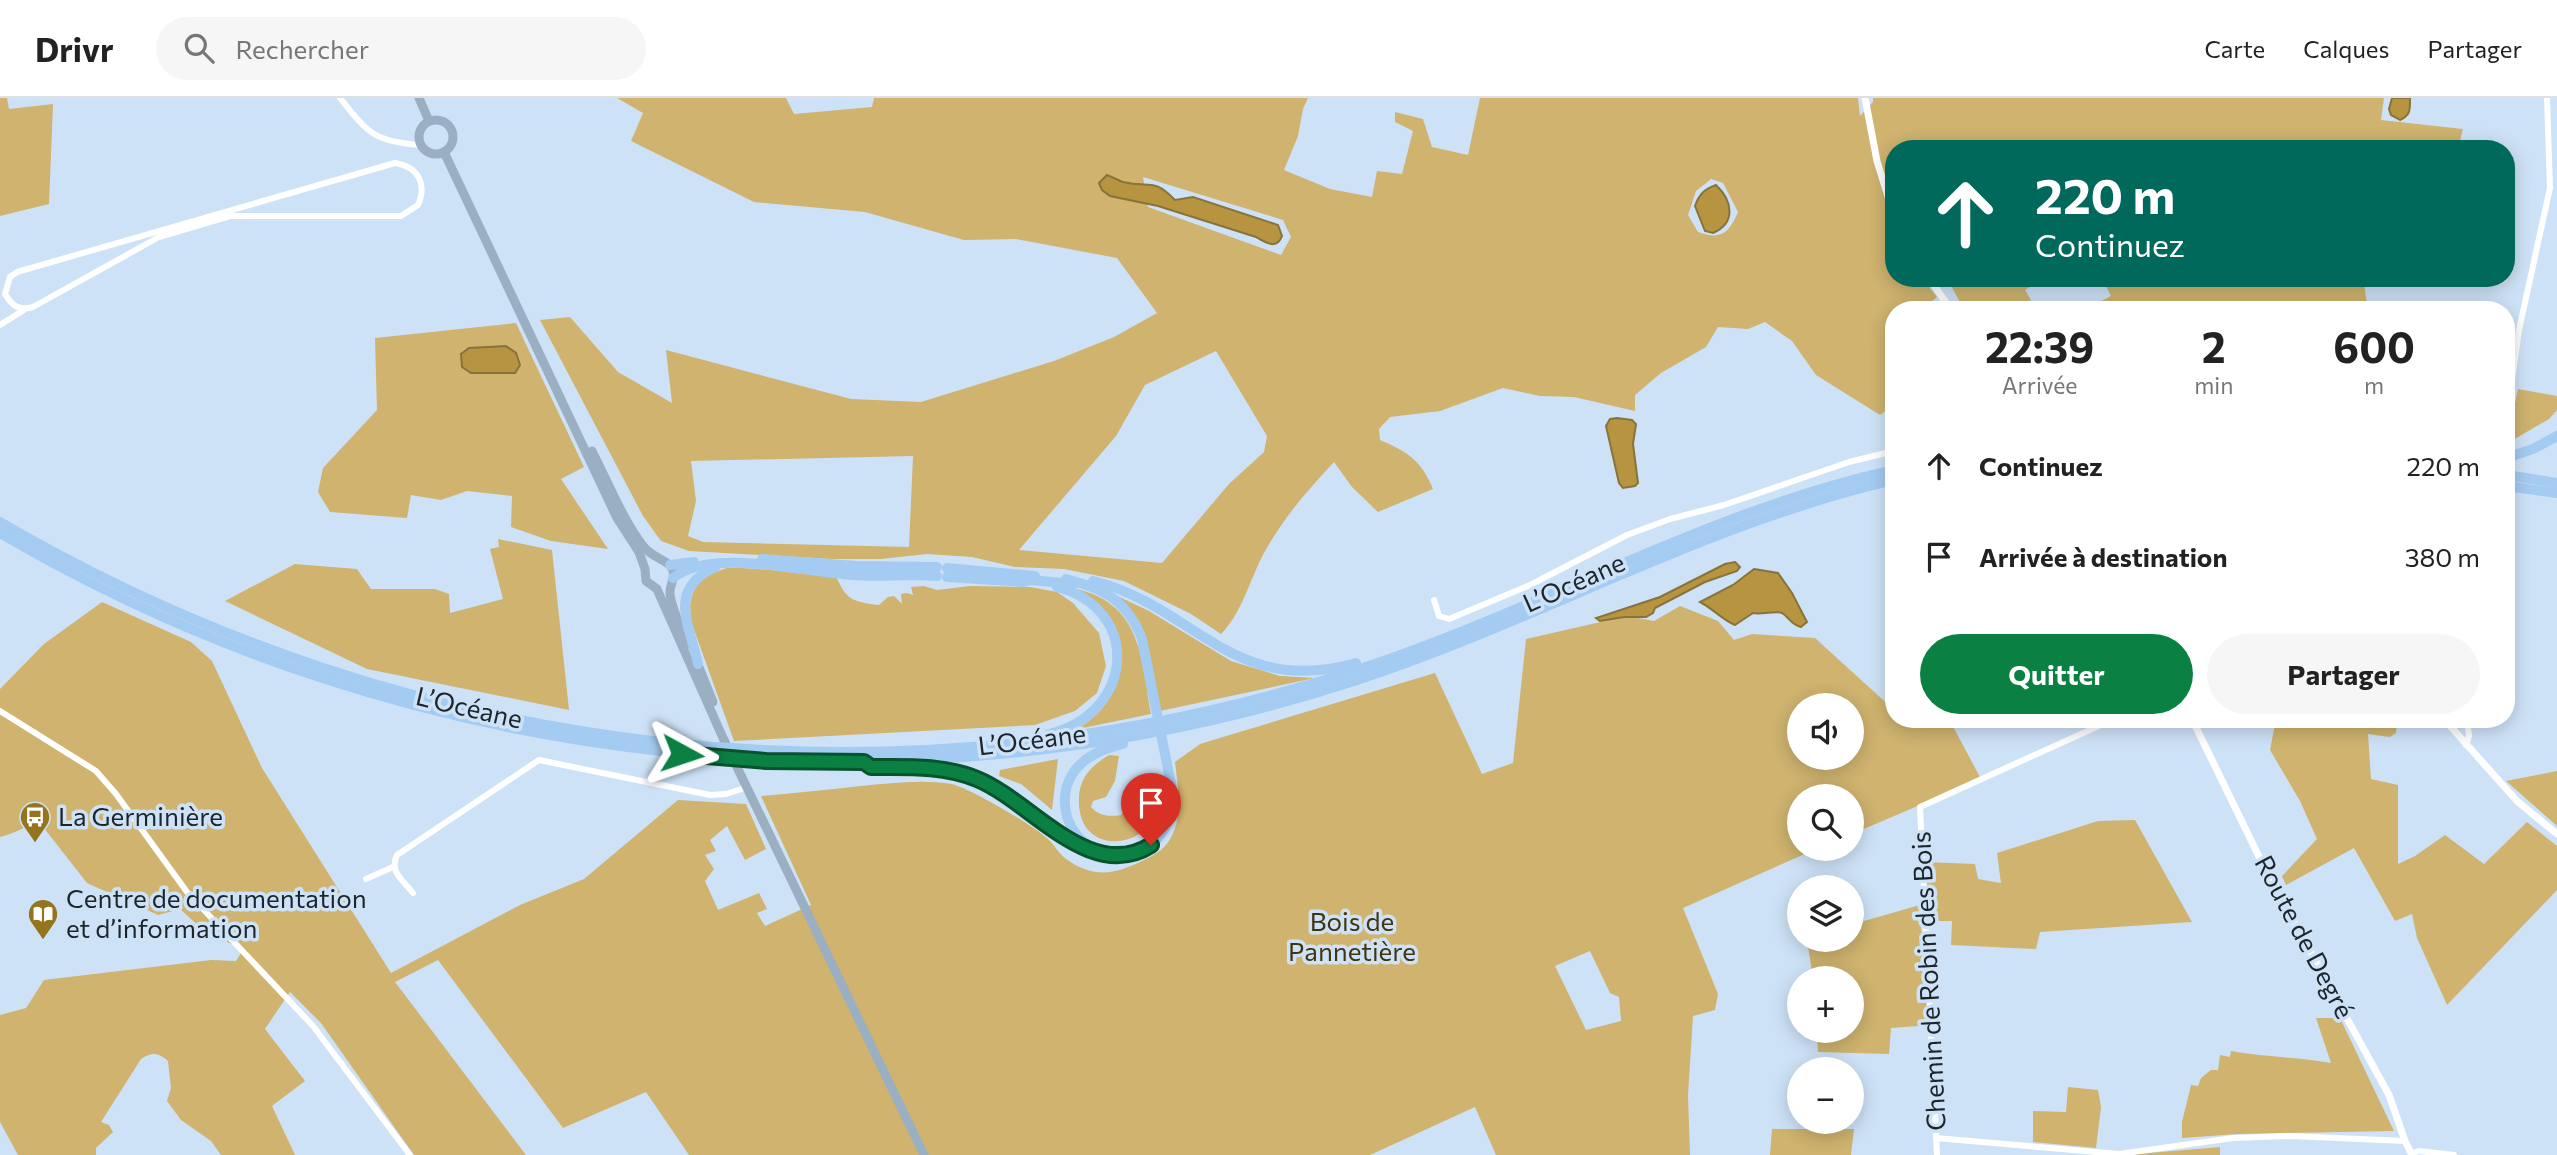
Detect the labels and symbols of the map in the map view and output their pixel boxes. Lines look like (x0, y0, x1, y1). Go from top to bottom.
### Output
street label: L’Océane (1518, 545, 1629, 618)
street label: L’Océane (413, 679, 526, 734)
position arrow (645, 717, 719, 791)
street label: L’Océane (976, 717, 1087, 760)
pin (1121, 773, 1181, 845)
bus stop icon: La Germinière (18, 800, 52, 844)
place label: La Germinière (58, 800, 223, 831)
street label: Chemin de Robin des Bois (1904, 831, 1951, 1132)
street label: Route de Degré (2249, 850, 2361, 1023)
place label: Centre de documentation et d’information (66, 882, 367, 943)
library icon: Centre de documentation et d’information (26, 897, 60, 941)
park label: Bois de Pannetière (1288, 905, 1416, 966)

